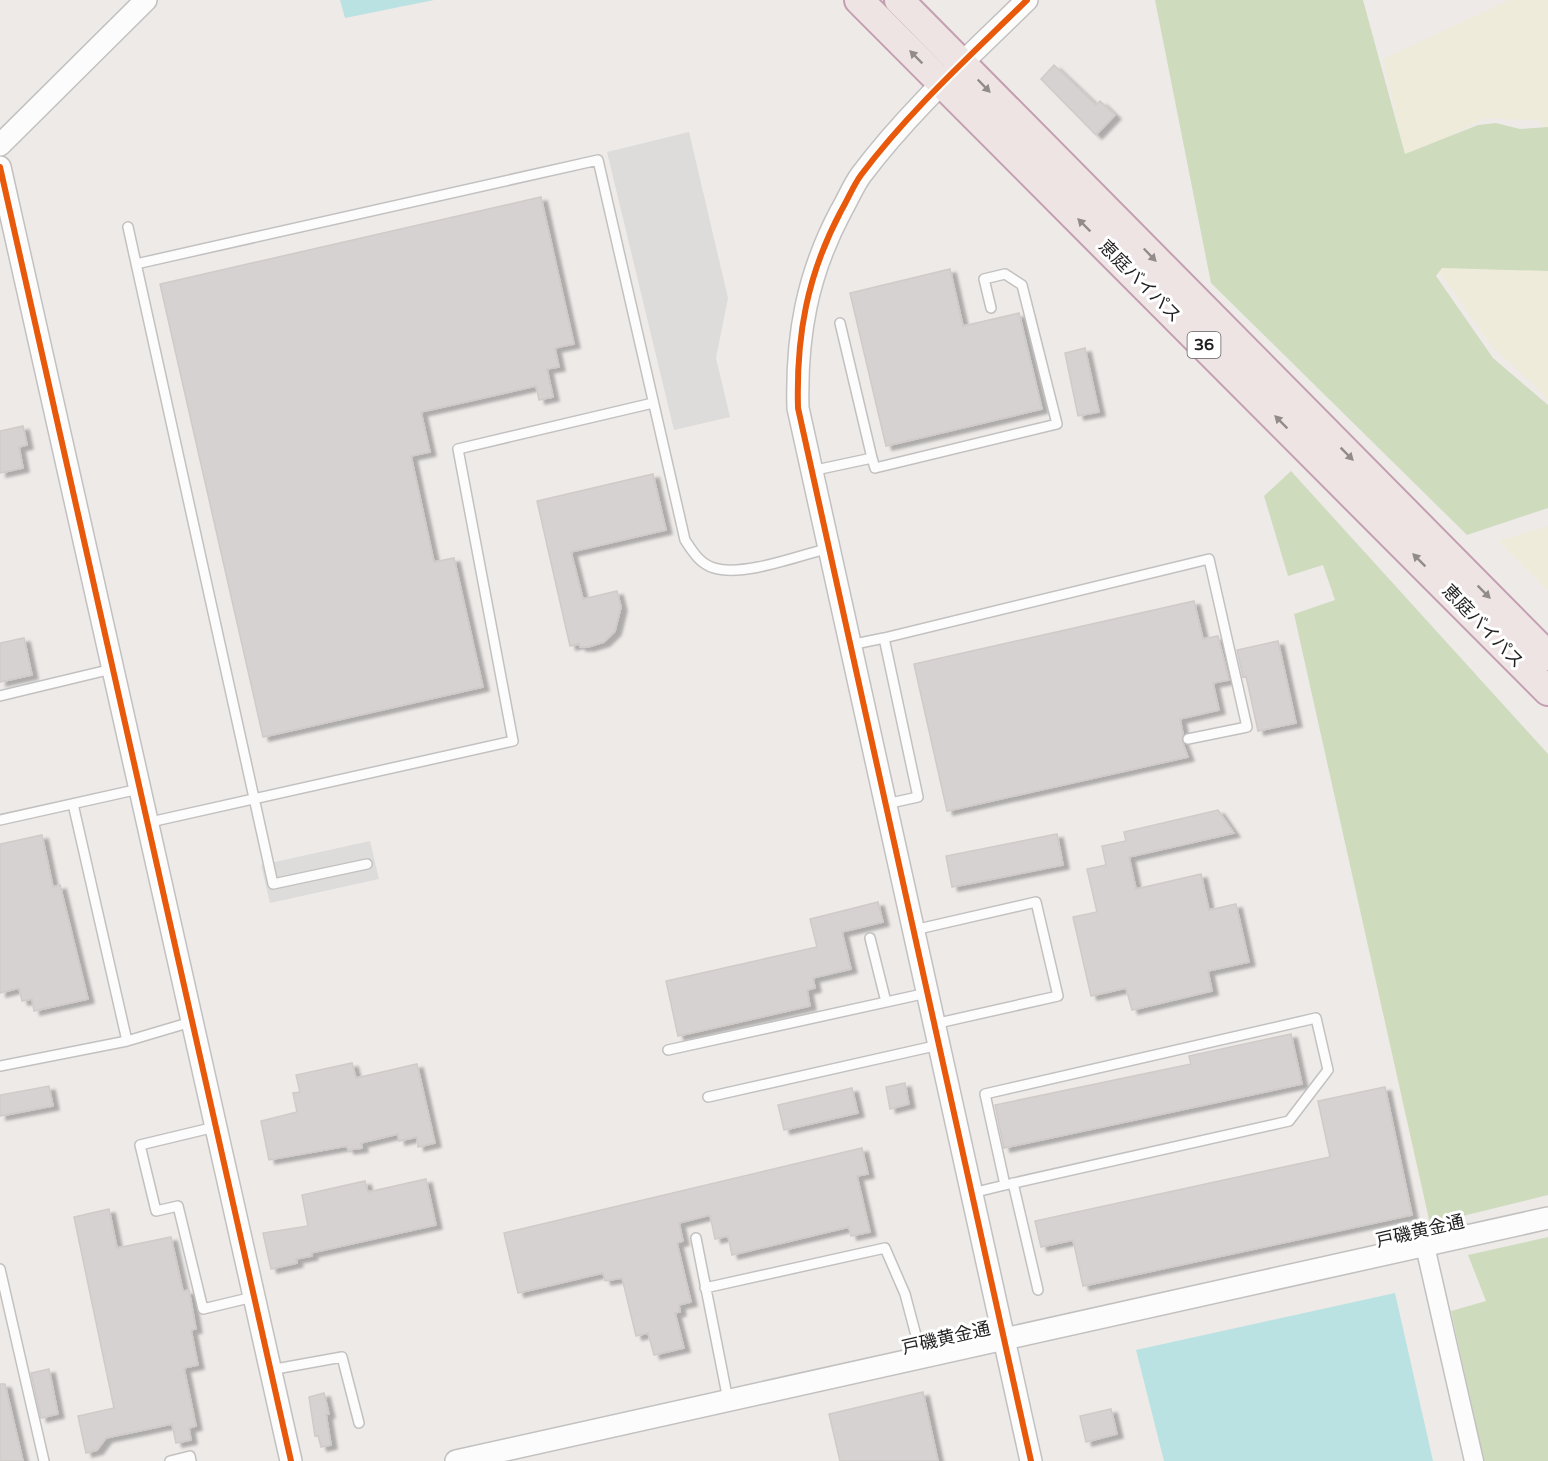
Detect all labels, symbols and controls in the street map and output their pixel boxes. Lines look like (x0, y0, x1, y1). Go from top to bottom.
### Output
one-way arrow (909, 51, 923, 65)
one-way arrow (977, 79, 991, 93)
one-way arrow (1077, 218, 1091, 232)
street label: 恵庭バイパス (1094, 235, 1186, 327)
one-way arrow (1143, 248, 1157, 262)
road number: 36 (1188, 332, 1220, 358)
one-way arrow (1274, 415, 1288, 429)
one-way arrow (1339, 446, 1353, 460)
one-way arrow (1411, 553, 1426, 567)
street label: 恵庭バイパス (1438, 580, 1528, 672)
one-way arrow (1477, 584, 1491, 598)
street label: 戸磯黄金通 (1374, 1210, 1466, 1252)
street label: 戸磯黄金通 (900, 1317, 992, 1359)

